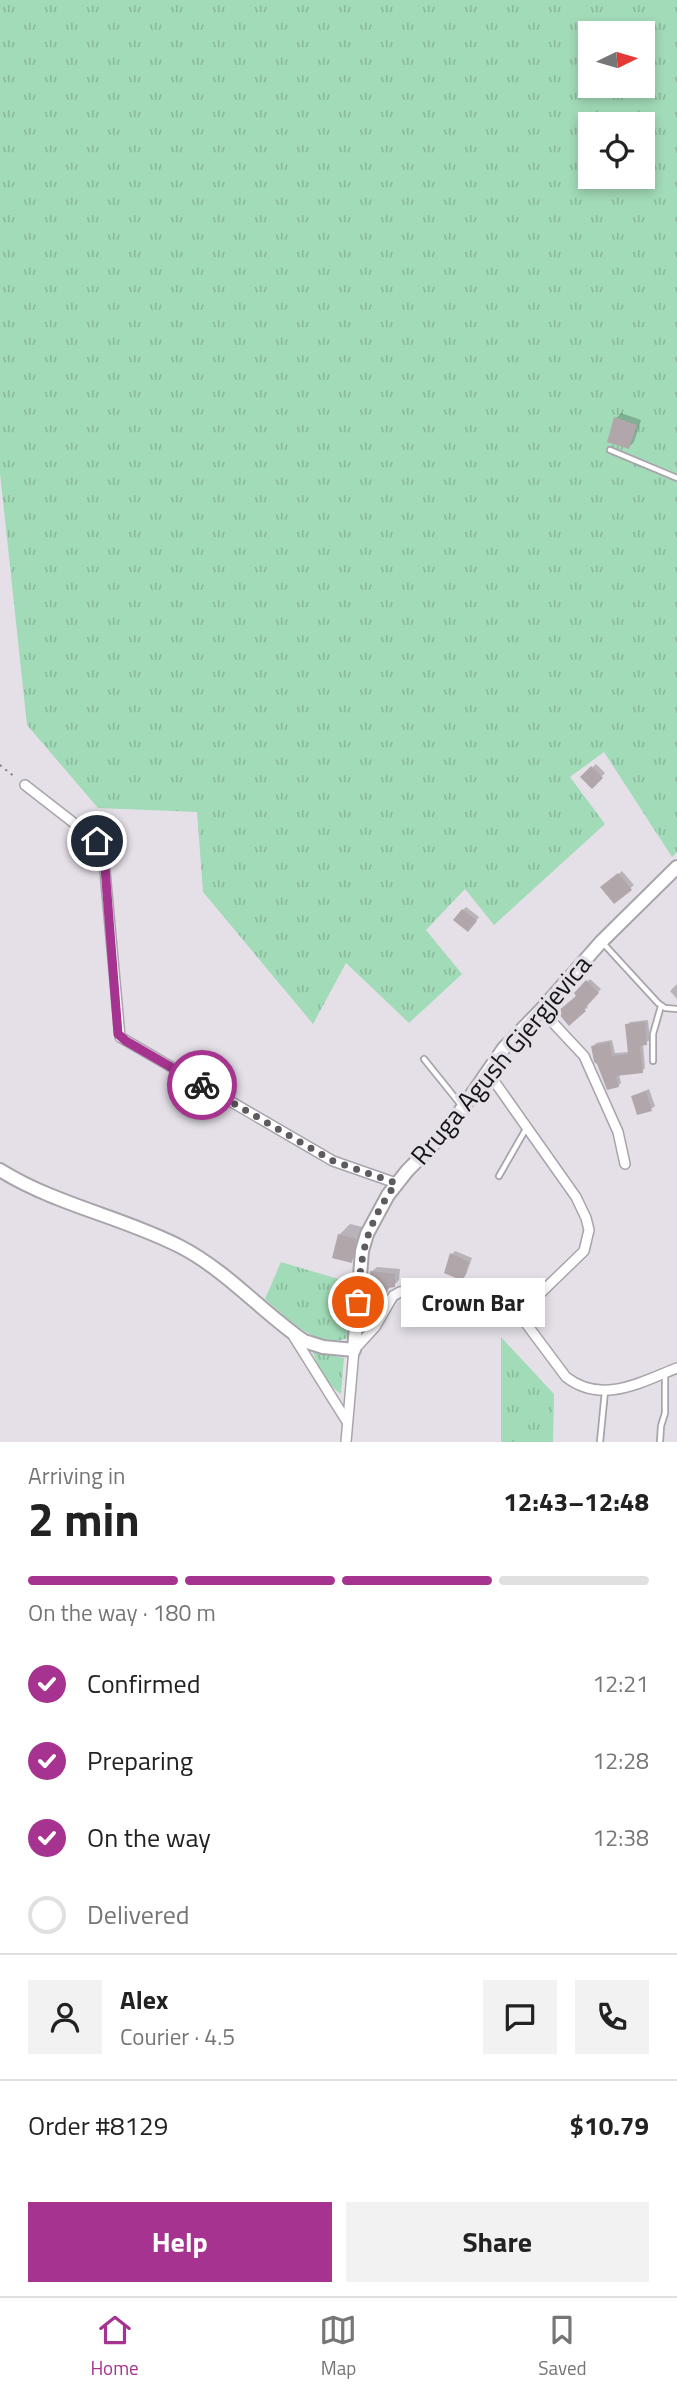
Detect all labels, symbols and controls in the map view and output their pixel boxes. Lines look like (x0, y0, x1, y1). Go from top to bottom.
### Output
north arrow (578, 21, 654, 98)
map controls (578, 21, 655, 189)
button: locate (578, 112, 655, 189)
pin (67, 811, 127, 871)
icon: home (78, 822, 116, 860)
street label: Rruga Agush Gjergjevica (401, 946, 600, 1173)
courier (167, 1050, 237, 1120)
icon: bike (183, 1066, 221, 1104)
pin (328, 1272, 388, 1332)
callout: Crown Bar (400, 1278, 544, 1326)
icon: bag (339, 1283, 377, 1321)
text: Crown Bar (421, 1285, 525, 1320)
text: Arriving in (28, 1458, 125, 1493)
text: 12:43–12:48 (503, 1482, 649, 1521)
text: 2 min (28, 1484, 140, 1554)
text: On the way · 180 m (28, 1595, 216, 1630)
text: Confirmed (87, 1664, 201, 1703)
icon: check (28, 1665, 66, 1703)
text: 12:21 (592, 1666, 649, 1701)
text: Preparing (87, 1741, 193, 1780)
icon: check (28, 1742, 66, 1780)
text: 12:28 (592, 1743, 649, 1778)
text: On the way (87, 1818, 211, 1857)
icon: check (28, 1819, 66, 1857)
text: 12:38 (592, 1820, 649, 1855)
text: Delivered (87, 1895, 190, 1934)
button: person (28, 1980, 102, 2054)
text: Alex (120, 1980, 168, 2019)
button: chat (483, 1980, 557, 2054)
button: phone (575, 1980, 649, 2054)
text: Courier · 4.5 (120, 2019, 235, 2054)
text: Order #8129 (28, 2106, 168, 2145)
text: $10.79 (570, 2106, 649, 2145)
button: Help (28, 2202, 332, 2282)
button: Share (346, 2202, 649, 2282)
tab: Home (90, 2311, 139, 2382)
tab: Map (319, 2311, 357, 2382)
tab: Saved (538, 2311, 587, 2382)

